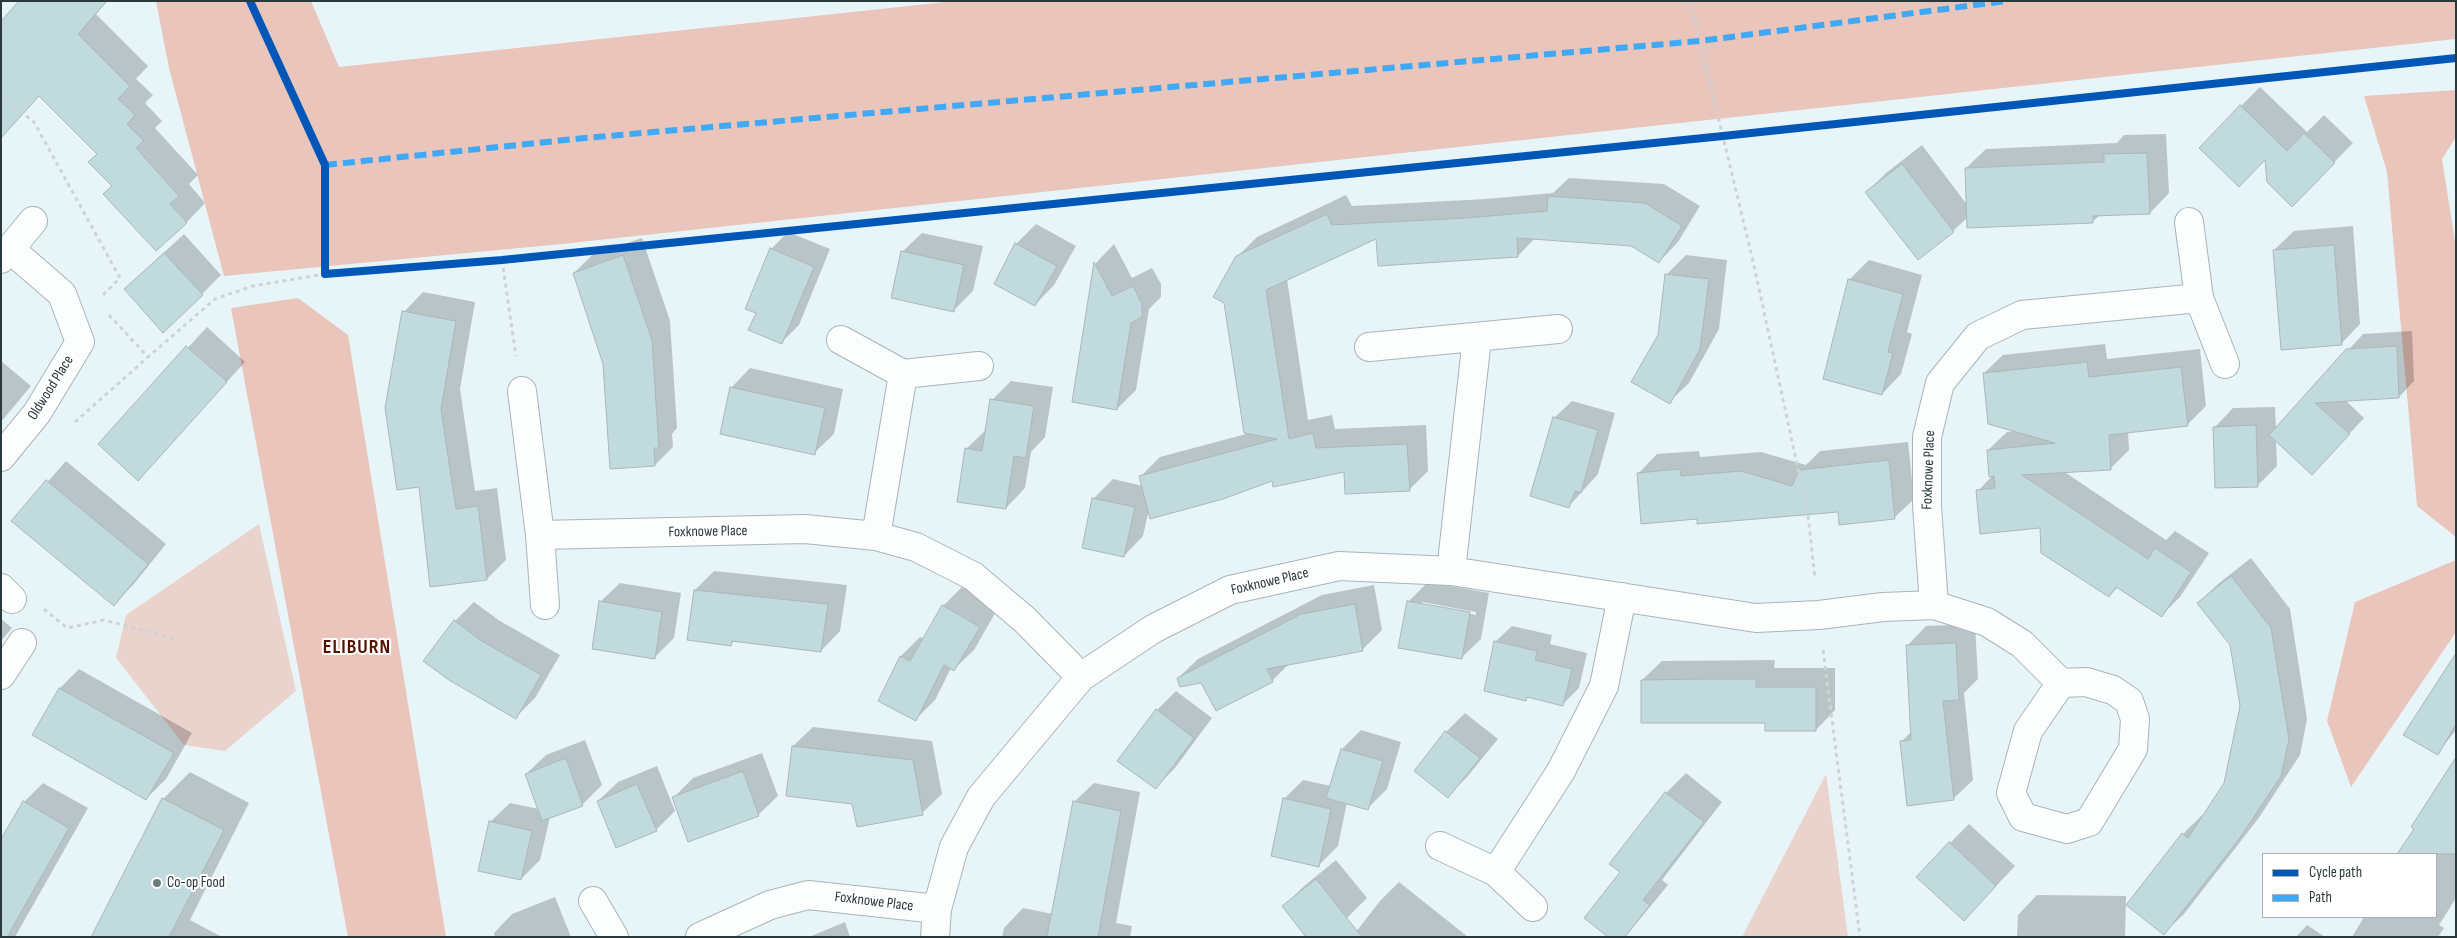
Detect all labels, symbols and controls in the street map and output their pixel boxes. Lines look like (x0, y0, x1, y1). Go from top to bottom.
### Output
street label: Oldwood Place (24, 352, 78, 424)
street label: Foxknowe Place (1919, 430, 1939, 510)
street label: Foxknowe Place (668, 522, 748, 542)
street label: Foxknowe Place (1229, 564, 1311, 600)
district label: ELIBURN (322, 636, 392, 660)
legend (2262, 853, 2437, 918)
text: Cycle path (2309, 863, 2362, 882)
place label: Co-op Food (167, 874, 225, 892)
marker: Co-op Food (151, 877, 163, 889)
street label: Foxknowe Place (834, 888, 914, 916)
text: Path (2309, 888, 2332, 907)

